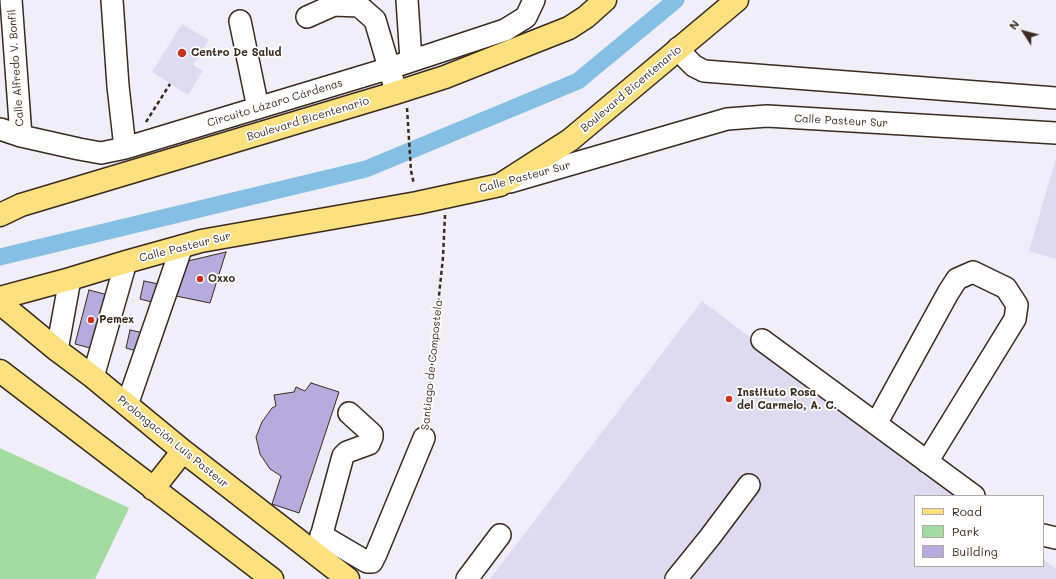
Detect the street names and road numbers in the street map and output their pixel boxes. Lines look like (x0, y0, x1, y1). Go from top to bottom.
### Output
street label: Calle Alfredo V. Bonfil (5, 9, 27, 127)
street label: Boulevard Bicentenario (578, 43, 684, 135)
street label: Circuito Lázaro Cárdenas (206, 76, 344, 130)
street label: Boulevard Bicentenario (245, 94, 371, 144)
street label: Calle Pasteur Sur (794, 112, 888, 130)
street label: Calle Pasteur Sur (478, 158, 572, 196)
street label: Calle Pasteur Sur (138, 229, 232, 265)
street label: Santiago de Compostela (419, 299, 445, 431)
street label: Prolongación Luis Pasteur (115, 393, 231, 491)

